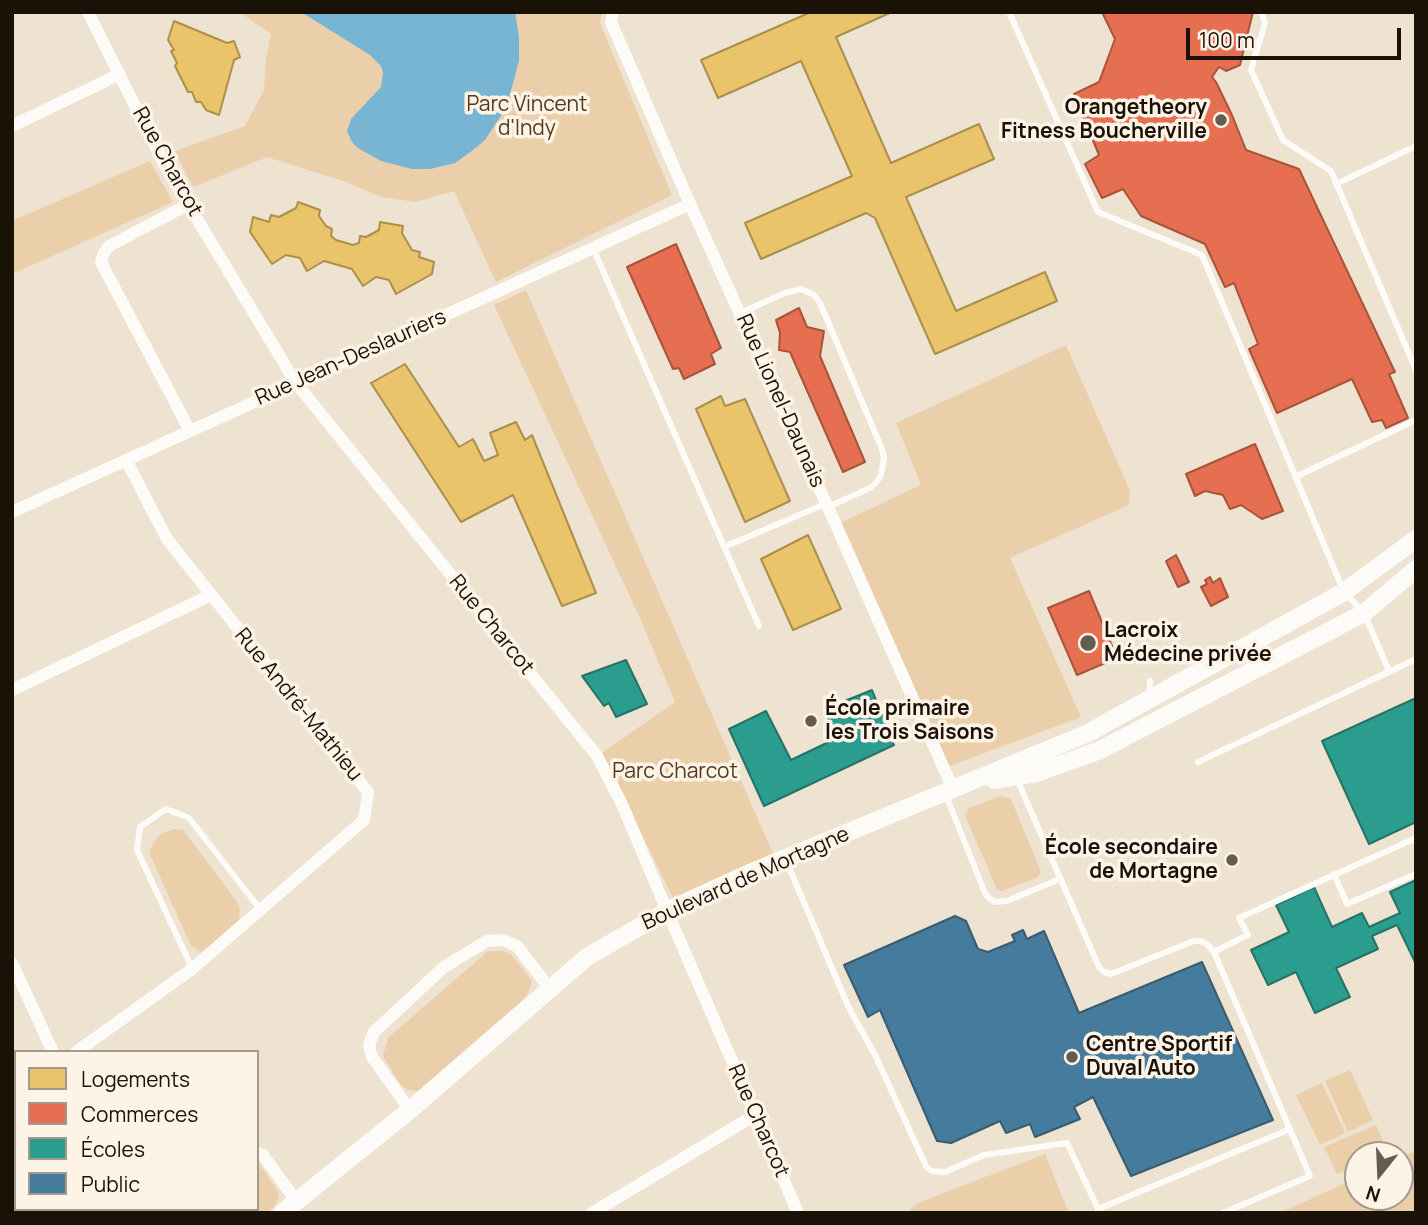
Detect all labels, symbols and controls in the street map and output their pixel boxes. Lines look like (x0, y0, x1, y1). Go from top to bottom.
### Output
scale bar (1190, 14, 1405, 58)
text: 100 m (1199, 26, 1255, 54)
park label: Parc Vincent d'Indy (467, 92, 587, 142)
place label: Orangetheory Fitness Boucherville (1001, 95, 1207, 145)
street label: Rue Charcot (127, 103, 207, 221)
marker: Orangetheory Fitness Boucherville (1213, 112, 1229, 128)
street label: Rue Jean-Deslauriers (252, 305, 450, 411)
street label: Rue Lionel-Daunais (730, 310, 830, 492)
street label: Rue Charcot (443, 570, 539, 680)
place label: Lacroix Médecine privée (1104, 618, 1272, 668)
street label: Rue André-Mathieu (229, 624, 367, 786)
marker: Lacroix Médecine privée (1078, 633, 1098, 653)
place label: École primaire les Trois Saisons (825, 696, 994, 746)
marker: École primaire les Trois Saisons (803, 713, 819, 729)
park label: Parc Charcot (612, 759, 738, 785)
street label: Boulevard de Mortagne (639, 822, 853, 936)
place label: École secondaire de Mortagne (1045, 835, 1218, 885)
marker: École secondaire de Mortagne (1224, 852, 1240, 868)
place label: Centre Sportif Duval Auto (1086, 1032, 1232, 1082)
marker: Centre Sportif Duval Auto (1064, 1049, 1080, 1065)
legend (14, 1050, 259, 1211)
street label: Rue Charcot (722, 1061, 794, 1181)
text: Logements (81, 1065, 190, 1093)
text: Commerces (81, 1100, 198, 1128)
text: Écoles (81, 1135, 145, 1163)
north arrow (1344, 1141, 1414, 1211)
text: Public (81, 1170, 140, 1198)
text: N (1363, 1180, 1384, 1209)

